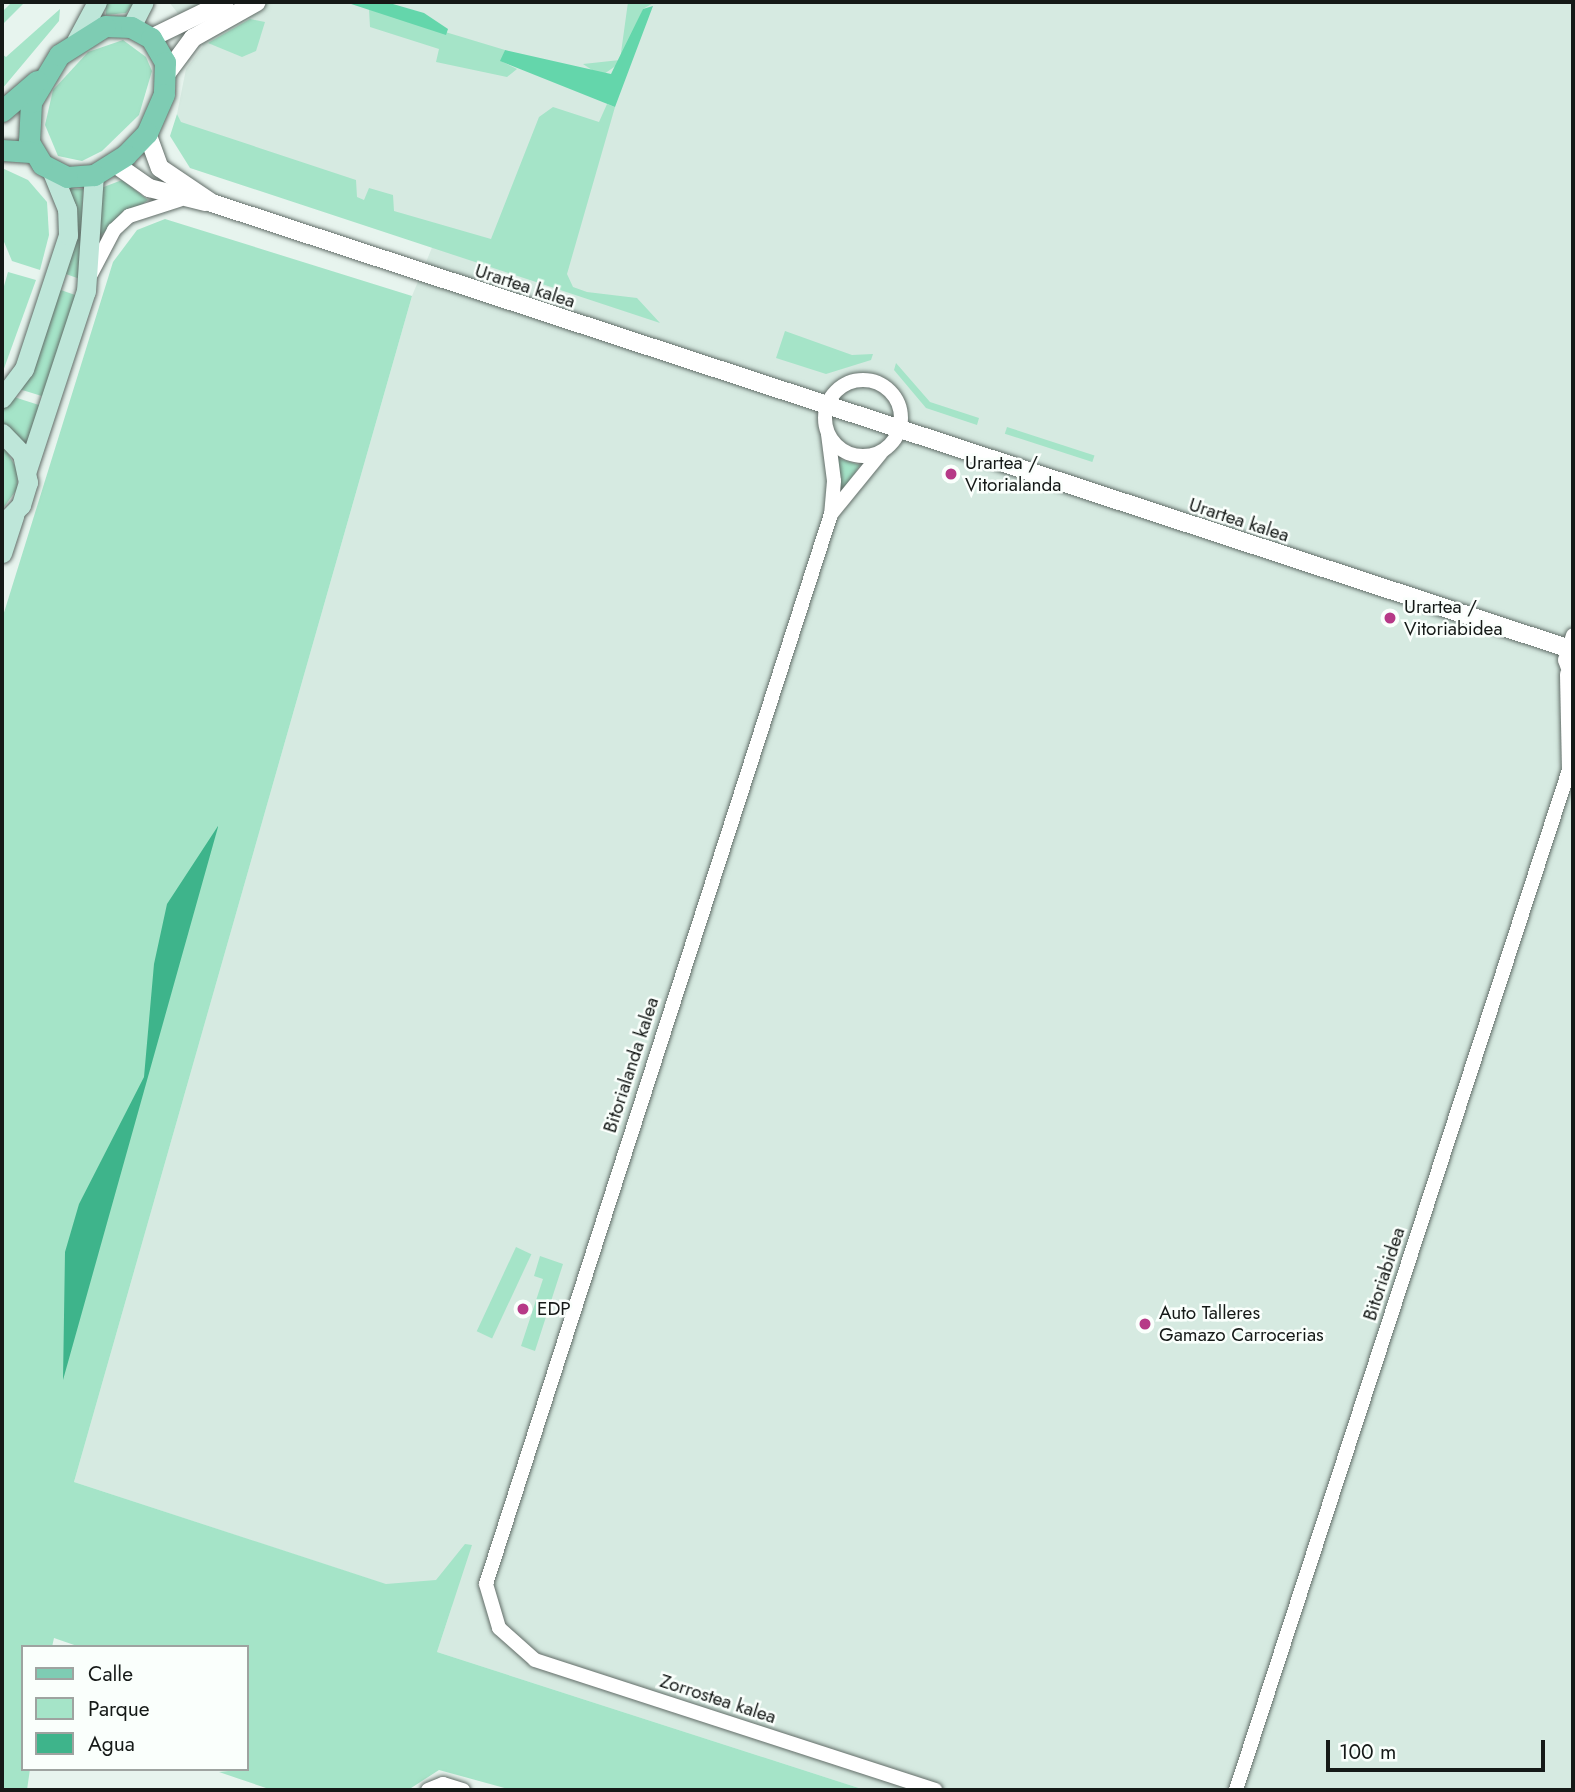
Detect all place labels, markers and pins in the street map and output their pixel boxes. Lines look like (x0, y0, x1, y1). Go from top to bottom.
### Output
place label: Urartea / Vitorialanda (965, 452, 1061, 496)
marker: Urartea / Vitorialanda (943, 466, 959, 482)
place label: Urartea / Vitoriabidea (1404, 596, 1503, 640)
marker: Urartea / Vitoriabidea (1382, 610, 1398, 626)
place label: EDP (537, 1298, 571, 1320)
marker: EDP (515, 1301, 531, 1317)
place label: Auto Talleres Gamazo Carrocerias (1159, 1302, 1324, 1346)
marker: Auto Talleres Gamazo Carrocerias (1137, 1316, 1153, 1332)

